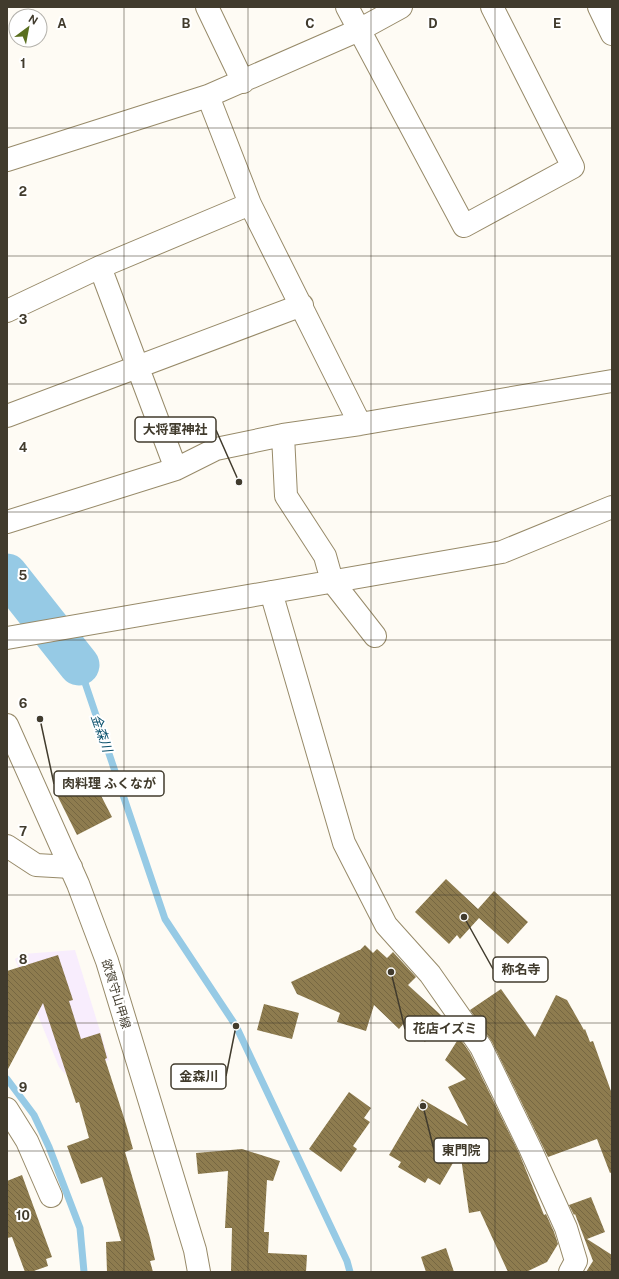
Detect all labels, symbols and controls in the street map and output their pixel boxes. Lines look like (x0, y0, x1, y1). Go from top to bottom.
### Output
north arrow (8, 8, 48, 48)
text: N (26, 12, 40, 27)
text: A (57, 16, 67, 31)
text: B (182, 16, 191, 31)
text: C (305, 16, 315, 31)
text: D (428, 16, 438, 31)
text: E (553, 16, 561, 31)
text: 1 (20, 56, 26, 71)
text: 2 (19, 184, 27, 199)
text: 3 (19, 312, 28, 327)
callout: 大将軍神社 (135, 417, 216, 442)
text: 大将軍神社 (142, 422, 208, 437)
text: 4 (19, 440, 28, 455)
text: 5 (19, 568, 28, 583)
text: 6 (19, 696, 28, 711)
water label: 金森川 (88, 712, 116, 756)
callout: 肉料理 ふくなが (54, 771, 164, 796)
text: 肉料理 ふくなが (62, 776, 156, 791)
text: 7 (19, 824, 27, 839)
text: 8 (19, 952, 28, 967)
callout: 称名寺 (493, 957, 548, 982)
street label: 欲賀守山甲線 (99, 958, 133, 1030)
text: 称名寺 (501, 962, 541, 977)
callout: 花店イズミ (405, 1016, 486, 1041)
text: 花店イズミ (413, 1021, 477, 1036)
callout: 金森川 (171, 1064, 226, 1089)
text: 金森川 (179, 1069, 219, 1084)
text: 9 (19, 1080, 27, 1095)
callout: 東門院 (434, 1138, 489, 1163)
text: 東門院 (441, 1143, 481, 1158)
text: 10 (16, 1208, 30, 1223)

